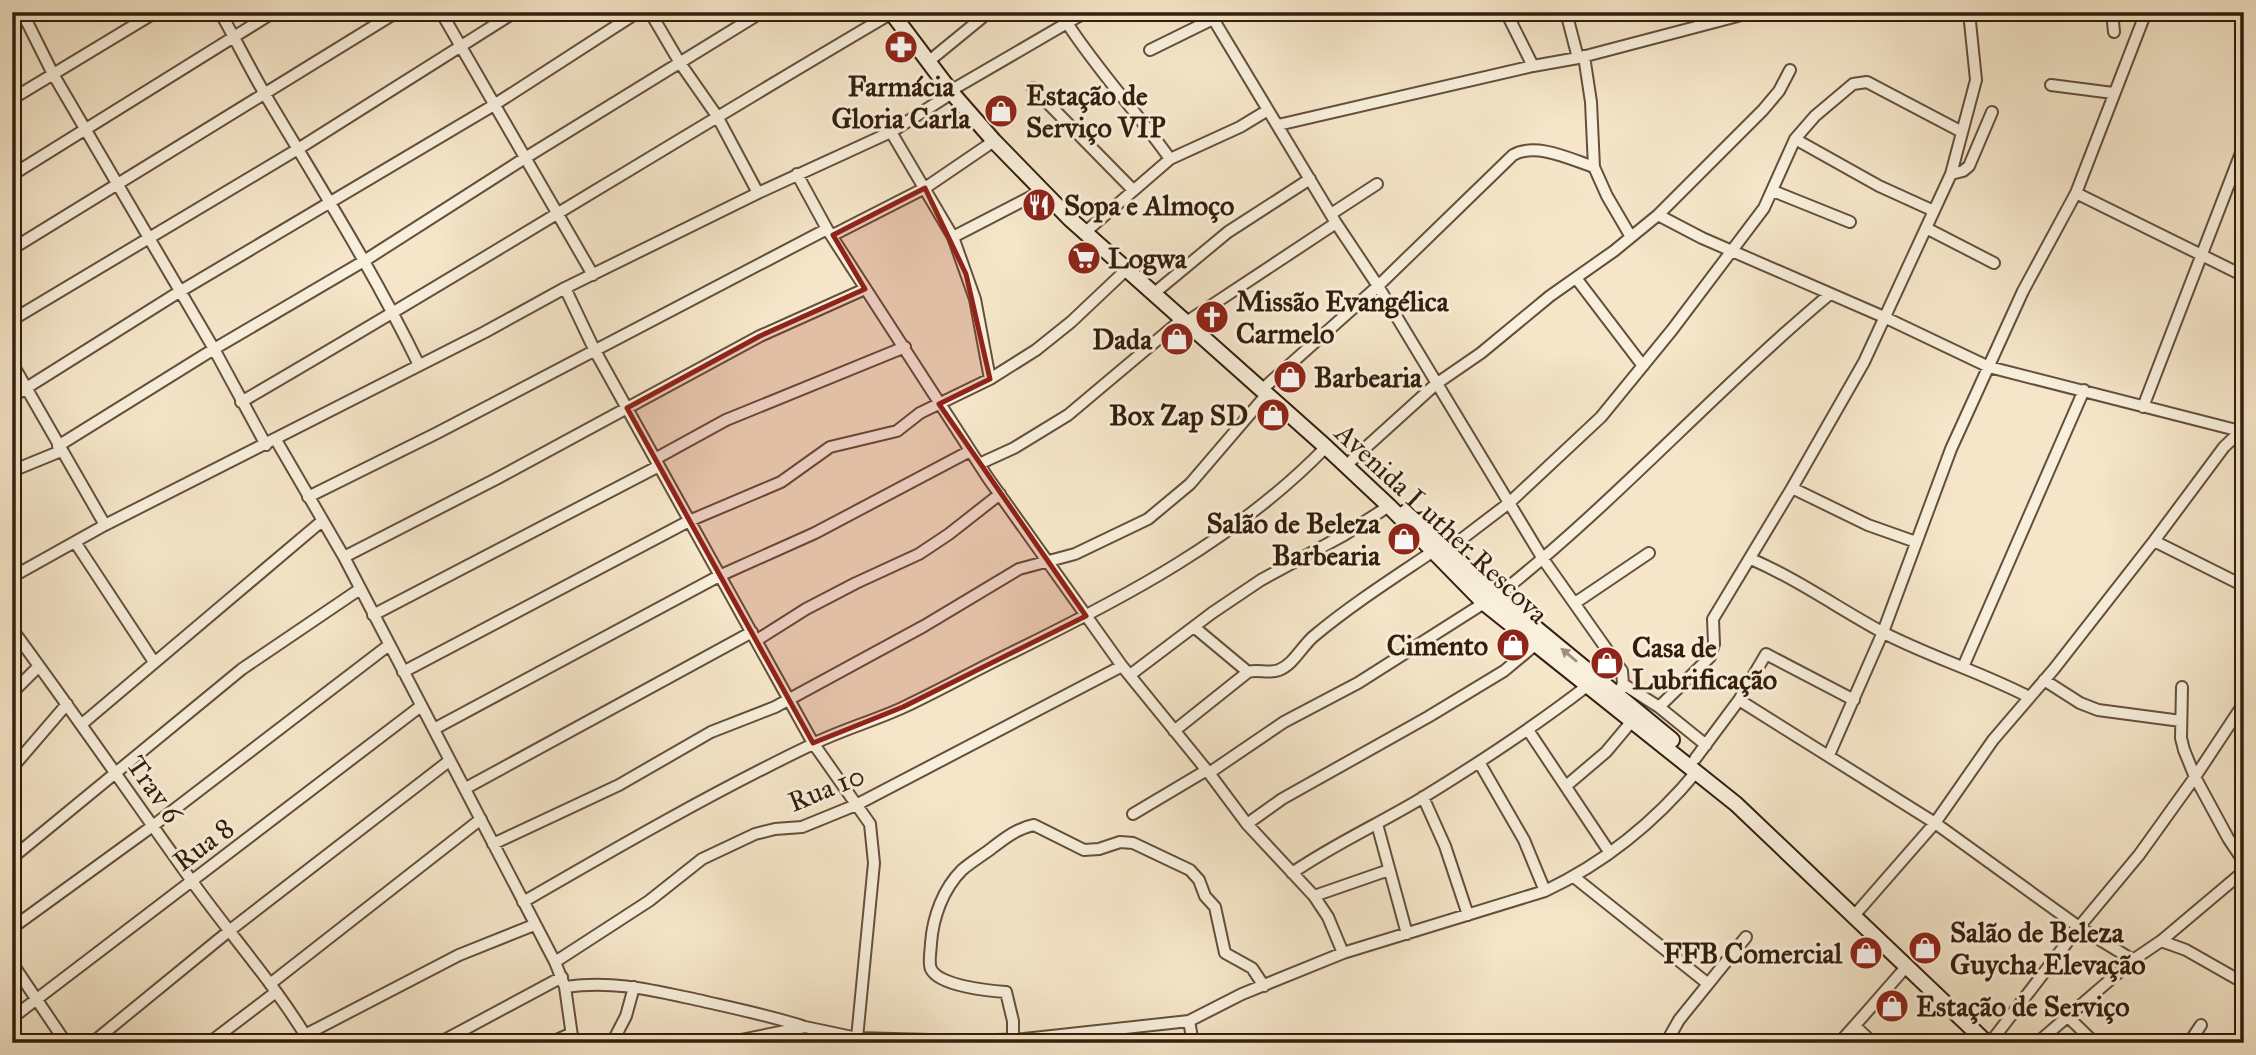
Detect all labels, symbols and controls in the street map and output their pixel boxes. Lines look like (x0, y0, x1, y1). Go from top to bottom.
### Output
pharmacy icon: Farmácia Gloria Carla (882, 28, 920, 66)
place label: Farmácia Gloria Carla (832, 69, 972, 136)
place label: Estação de Serviço VIP (1026, 78, 1165, 145)
shop icon: Estação de Serviço VIP (982, 92, 1020, 130)
restaurant icon: Sopa e Almoço (1020, 186, 1058, 224)
place label: Sopa e Almoço (1064, 188, 1234, 223)
supermarket icon: Logwa (1065, 239, 1103, 277)
place label: Logwa (1108, 241, 1188, 276)
place label: Missão Evangélica Carmelo (1236, 284, 1450, 351)
church icon: Missão Evangélica Carmelo (1193, 298, 1231, 336)
shop icon: Dada (1158, 320, 1196, 358)
place label: Dada (1092, 322, 1153, 357)
shop icon: Barbearia (1271, 358, 1309, 396)
place label: Barbearia (1314, 360, 1423, 395)
shop icon: Box Zap SD (1254, 396, 1292, 434)
place label: Box Zap SD (1109, 398, 1248, 433)
street label: Avenida Luther Rescova (1327, 415, 1556, 631)
place label: Salão de Beleza Barbearia (1206, 506, 1381, 573)
shop icon: Salão de Beleza Barbearia (1385, 520, 1423, 558)
shop icon: Cimento (1494, 626, 1532, 664)
place label: Cimento (1387, 628, 1488, 663)
place label: Casa de Lubrificação (1632, 630, 1777, 697)
shop icon: Casa de Lubrificação (1588, 644, 1626, 682)
one-way arrow (1561, 648, 1578, 663)
street label: Trav 6 (119, 749, 191, 831)
street label: Rua 10 (783, 757, 870, 820)
street label: Rua 8 (166, 810, 241, 879)
place label: Salão de Beleza Guycha Elevação (1950, 915, 2146, 982)
shop icon: Salão de Beleza Guycha Elevação (1906, 929, 1944, 967)
shop icon: FFB Comercial (1847, 934, 1885, 972)
place label: FFB Comercial (1663, 936, 1842, 971)
shop icon: Estação de Serviço (1873, 987, 1911, 1025)
place label: Estação de Serviço (1916, 989, 2130, 1024)

